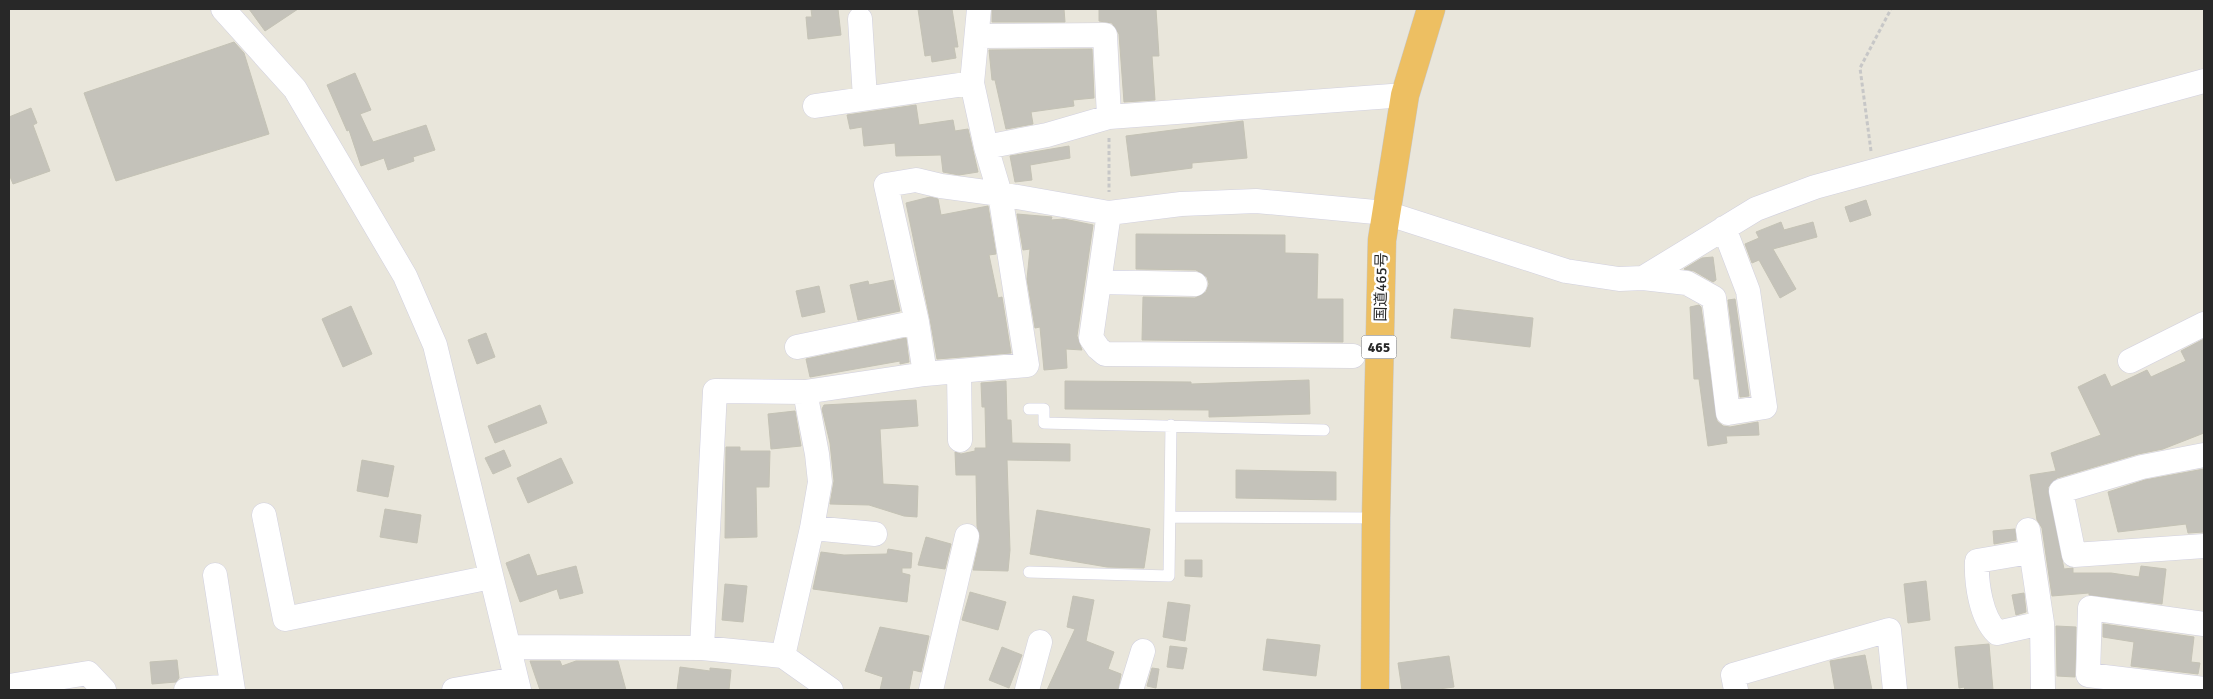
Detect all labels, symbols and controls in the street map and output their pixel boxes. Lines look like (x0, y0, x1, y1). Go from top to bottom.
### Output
street label: 国道465号 (1371, 252, 1391, 322)
road number: 465 (1362, 336, 1396, 358)

